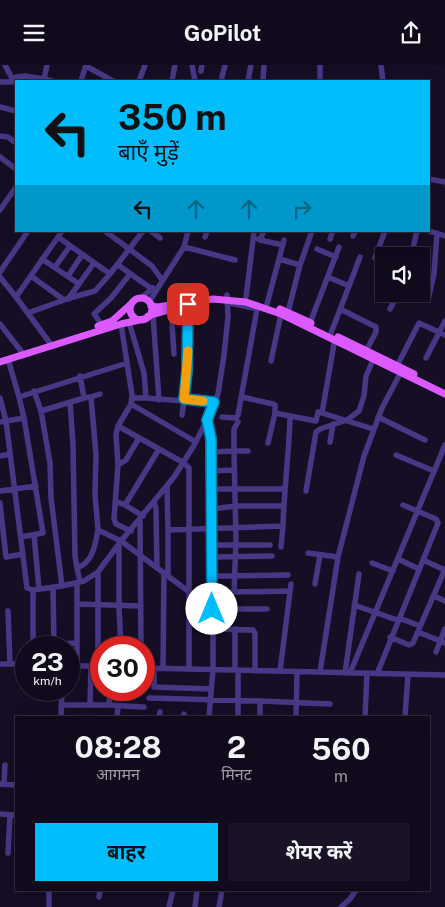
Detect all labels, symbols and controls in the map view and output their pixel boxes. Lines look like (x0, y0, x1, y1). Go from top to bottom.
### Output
icon: menu (20, 19, 48, 47)
icon: share (397, 19, 425, 47)
text: GoPilot (184, 20, 261, 46)
text: 350 m (118, 97, 227, 138)
icon: left (35, 100, 100, 165)
text: बाएँ मुड़ें (118, 139, 179, 165)
icon: left (129, 195, 157, 223)
icon: ahead (182, 195, 210, 223)
icon: ahead (235, 195, 263, 223)
icon: right (288, 195, 316, 223)
map controls (375, 247, 430, 302)
button: sound (375, 247, 430, 302)
pin (167, 283, 209, 325)
icon: arrive (174, 290, 202, 318)
position arrow (185, 582, 237, 634)
speed limit sign: 30 (90, 636, 155, 701)
text: 23 (31, 647, 64, 677)
text: km/h (33, 674, 62, 688)
text: 08:28 (74, 729, 162, 765)
text: 2 (227, 729, 246, 765)
text: 560 (311, 731, 371, 767)
text: आगमन (96, 765, 140, 784)
text: मिनट (221, 765, 252, 784)
text: m (334, 767, 348, 786)
button: बाहर (35, 823, 218, 881)
button: शेयर करें (228, 823, 410, 881)

